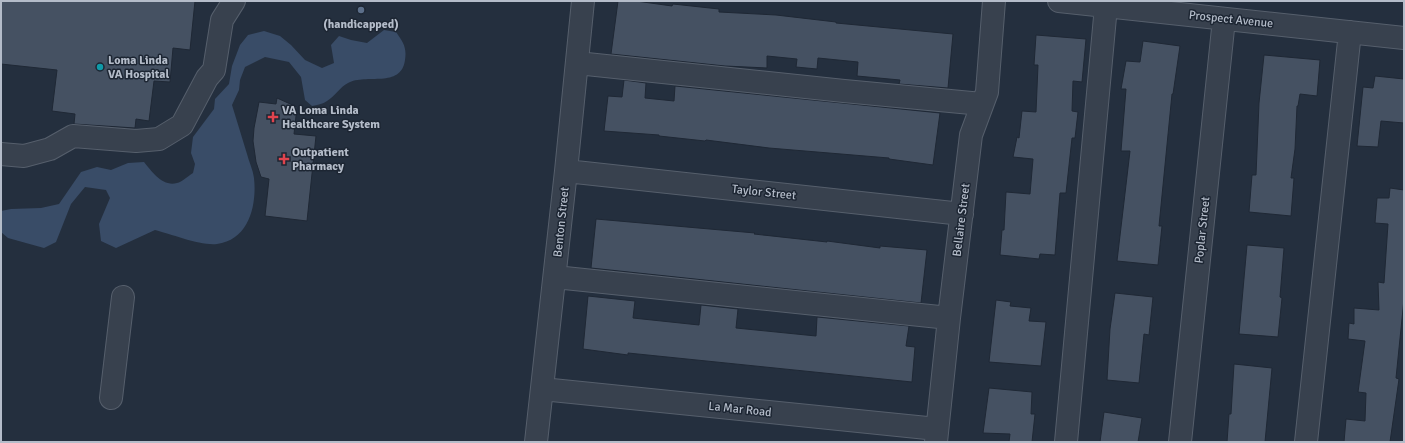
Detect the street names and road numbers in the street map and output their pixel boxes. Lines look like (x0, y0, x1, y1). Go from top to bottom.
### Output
street label: Prospect Avenue (1188, 8, 1274, 31)
street label: Taylor Street (731, 182, 797, 203)
street label: Bellaire Street (950, 183, 973, 258)
street label: Benton Street (550, 186, 573, 258)
street label: Poplar Street (1192, 196, 1213, 264)
street label: La Mar Road (708, 399, 772, 420)

